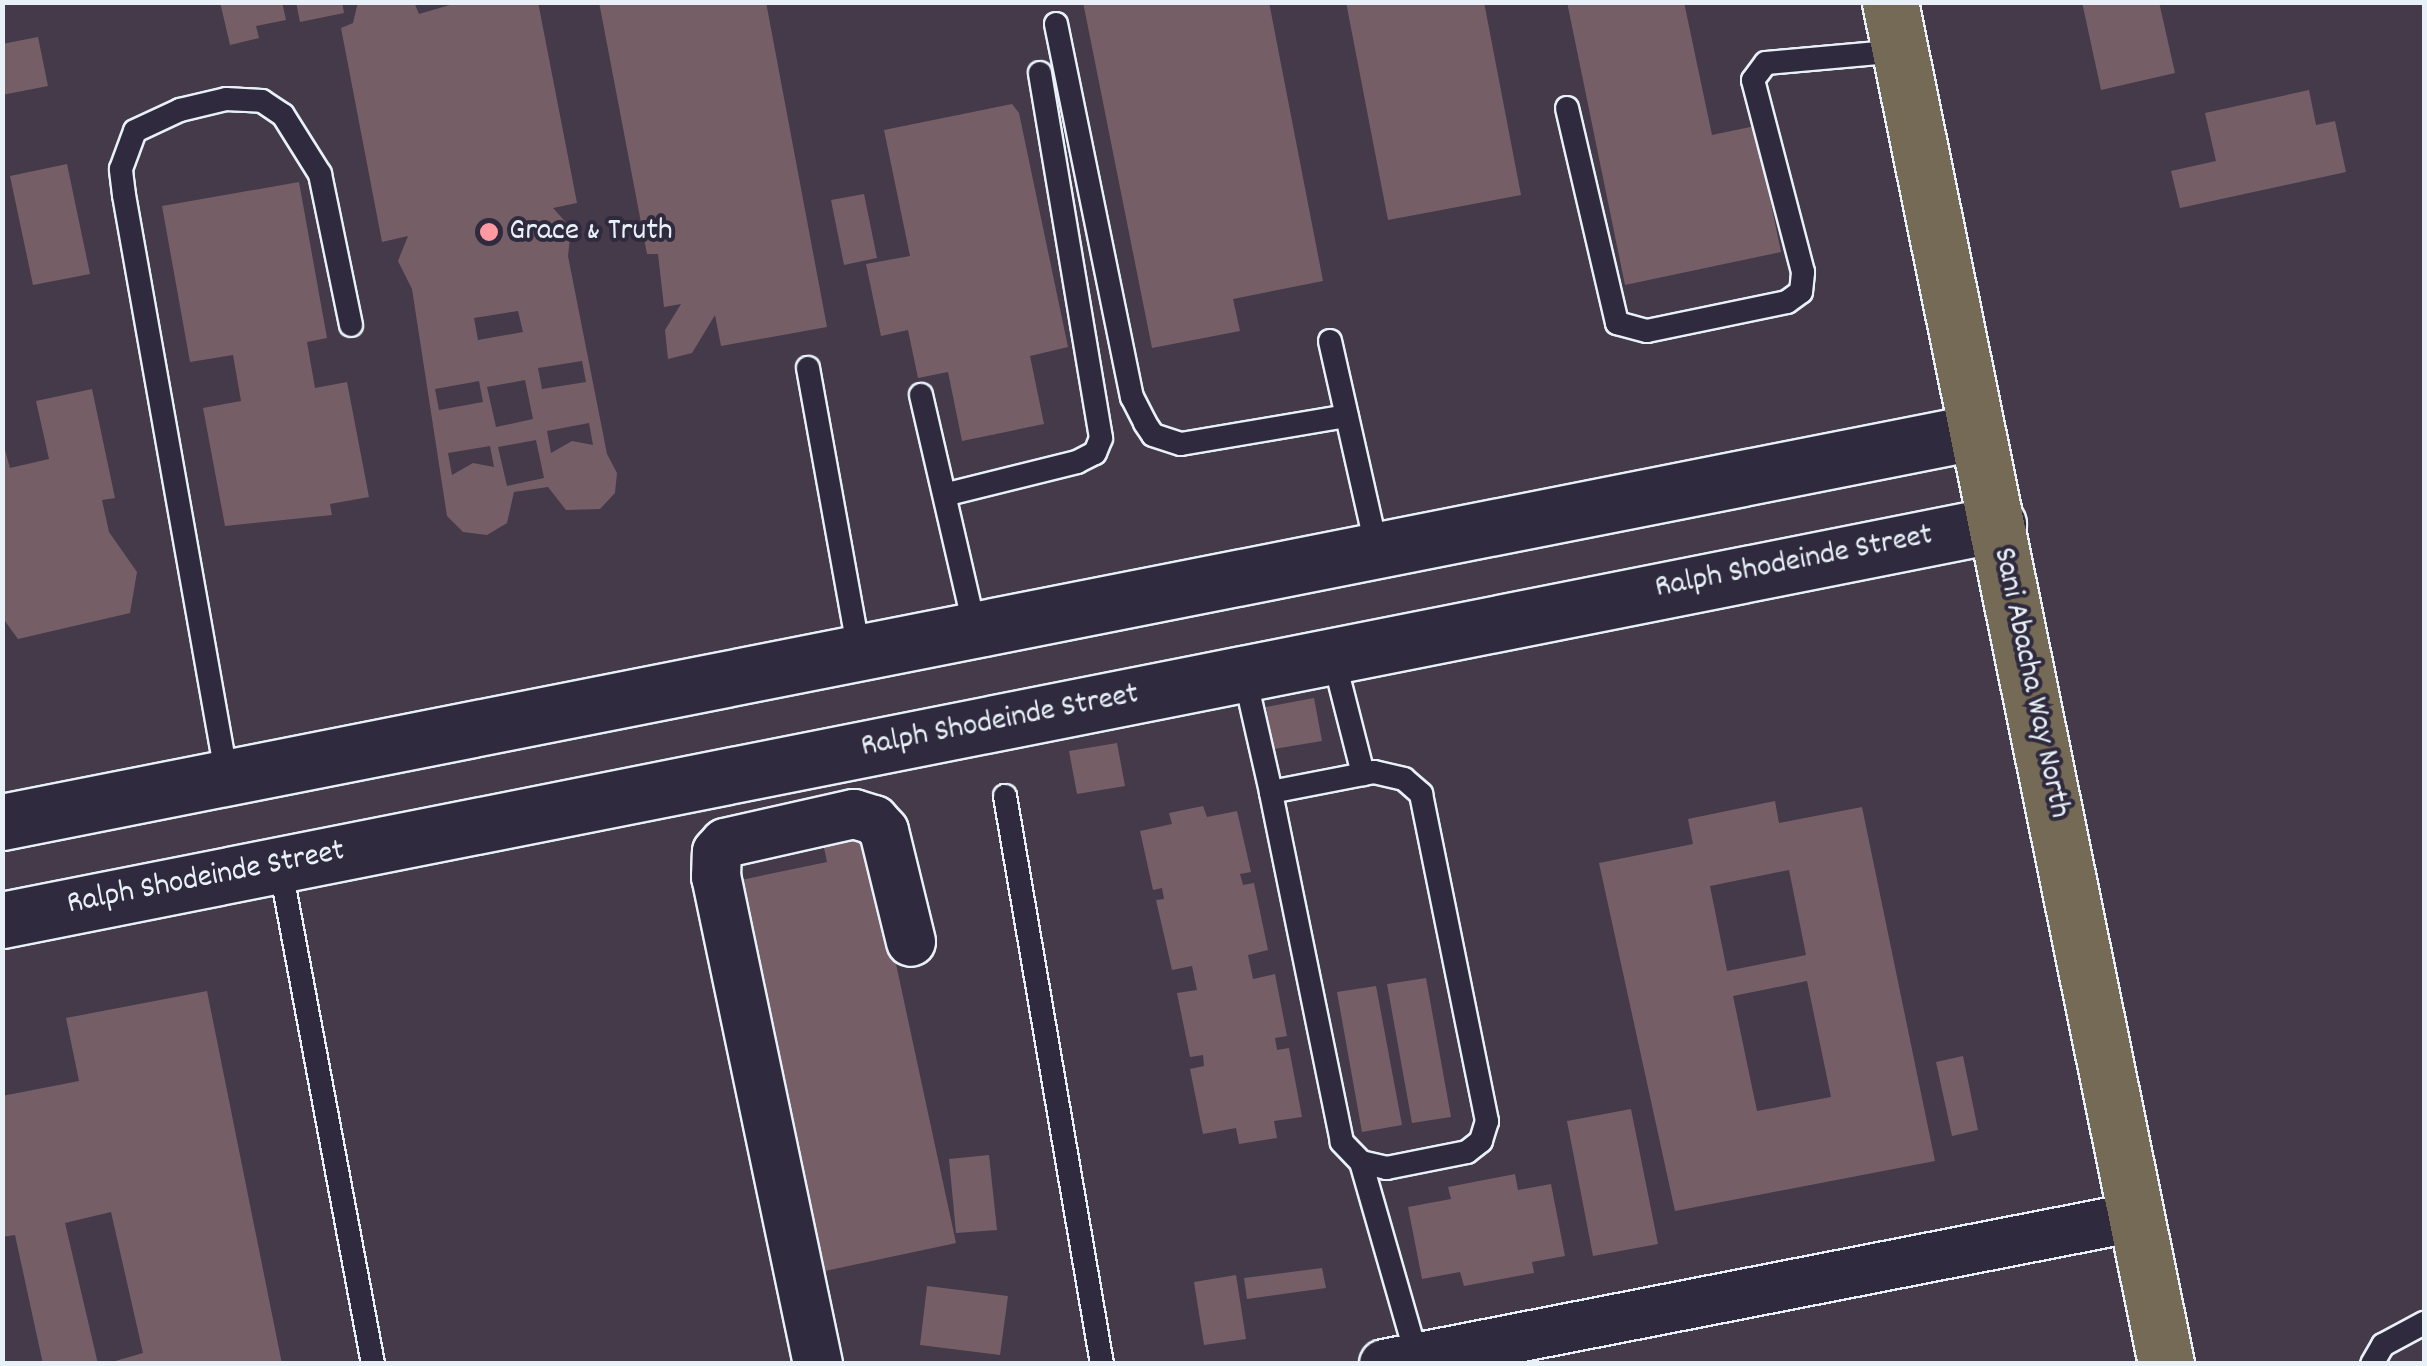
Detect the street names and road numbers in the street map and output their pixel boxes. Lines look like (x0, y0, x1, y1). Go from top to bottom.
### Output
street label: Ralph Shodeinde Street (1652, 517, 1936, 609)
street label: Sani Abacha Way North (1983, 544, 2077, 822)
street label: Ralph Shodeinde Street (858, 676, 1142, 768)
street label: Ralph Shodeinde Street (64, 833, 348, 925)

